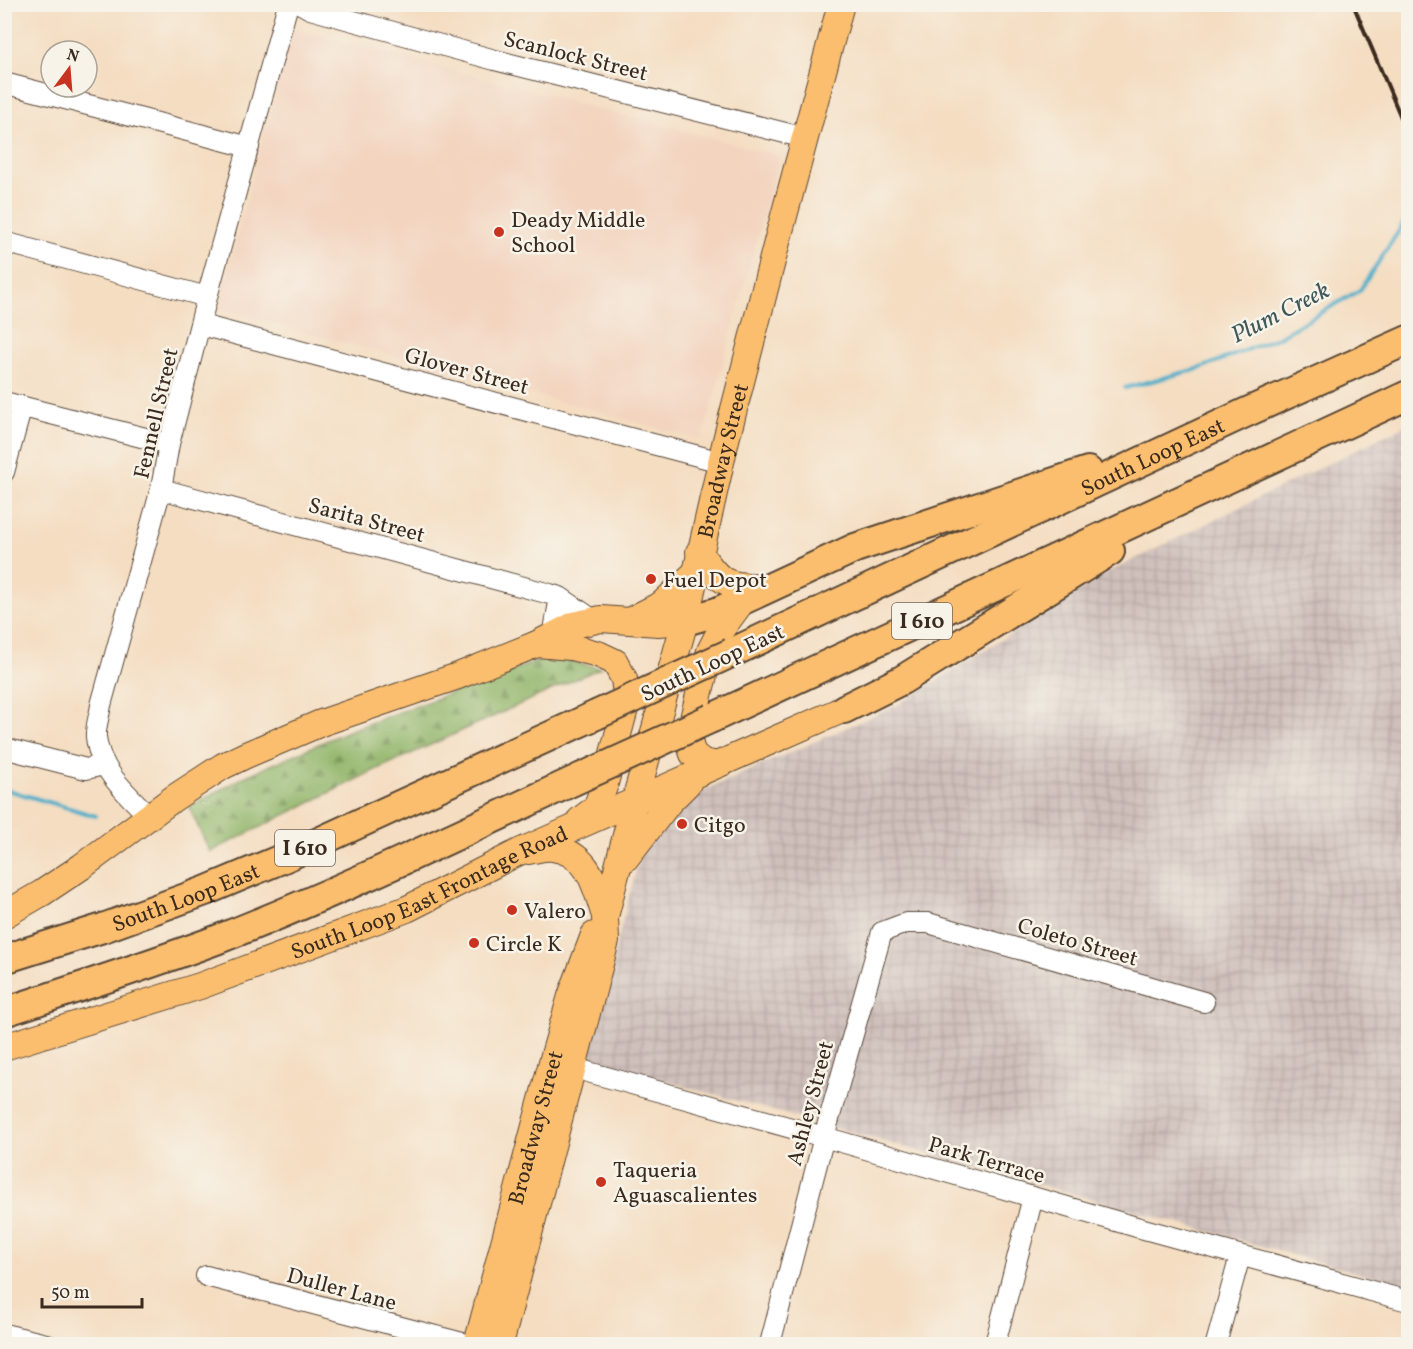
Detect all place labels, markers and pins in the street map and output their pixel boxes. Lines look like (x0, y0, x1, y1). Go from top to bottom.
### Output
place label: Deady Middle School (511, 206, 645, 262)
marker: Deady Middle School (492, 225, 506, 239)
place label: Fuel Depot (663, 566, 767, 597)
marker: Fuel Depot (644, 572, 658, 586)
place label: Citgo (694, 811, 746, 842)
marker: Citgo (675, 817, 689, 831)
place label: Valero (524, 897, 586, 928)
marker: Valero (505, 903, 519, 917)
place label: Circle K (486, 930, 562, 961)
marker: Circle K (467, 936, 481, 950)
place label: Taqueria Aguascalientes (613, 1156, 757, 1212)
marker: Taqueria Aguascalientes (594, 1175, 608, 1189)

